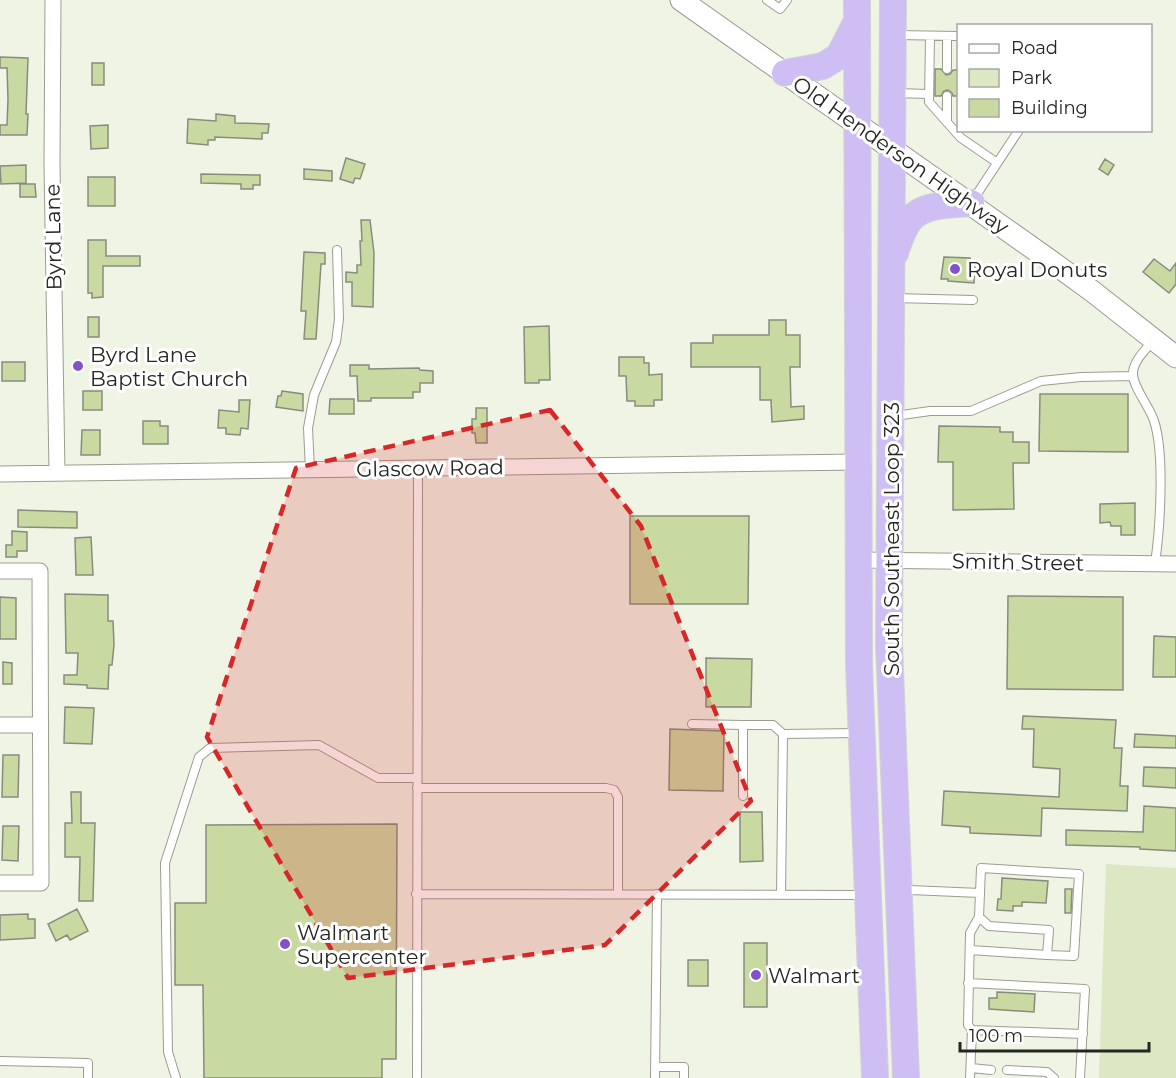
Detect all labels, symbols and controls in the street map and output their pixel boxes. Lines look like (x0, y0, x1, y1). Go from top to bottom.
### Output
legend (957, 24, 1152, 132)
text: Road (1011, 37, 1058, 59)
text: Park (1011, 67, 1052, 89)
street label: Old Henderson Highway (788, 71, 1014, 240)
text: Building (1011, 97, 1088, 119)
street label: Byrd Lane (40, 183, 66, 291)
place label: Royal Donuts (967, 257, 1107, 282)
marker: Royal Donuts (948, 262, 962, 276)
place label: Byrd Lane Baptist Church (90, 342, 248, 391)
marker: Byrd Lane Baptist Church (71, 359, 85, 373)
street label: South Southeast Loop 323 (879, 402, 904, 676)
street label: Glascow Road (356, 454, 504, 482)
street label: Smith Street (952, 548, 1084, 576)
place label: Walmart Supercenter (297, 920, 427, 969)
marker: Walmart Supercenter (278, 937, 292, 951)
place label: Walmart (768, 963, 860, 988)
marker: Walmart (749, 968, 763, 982)
scale bar (960, 1015, 1149, 1053)
text: 100 m (969, 1025, 1023, 1047)

